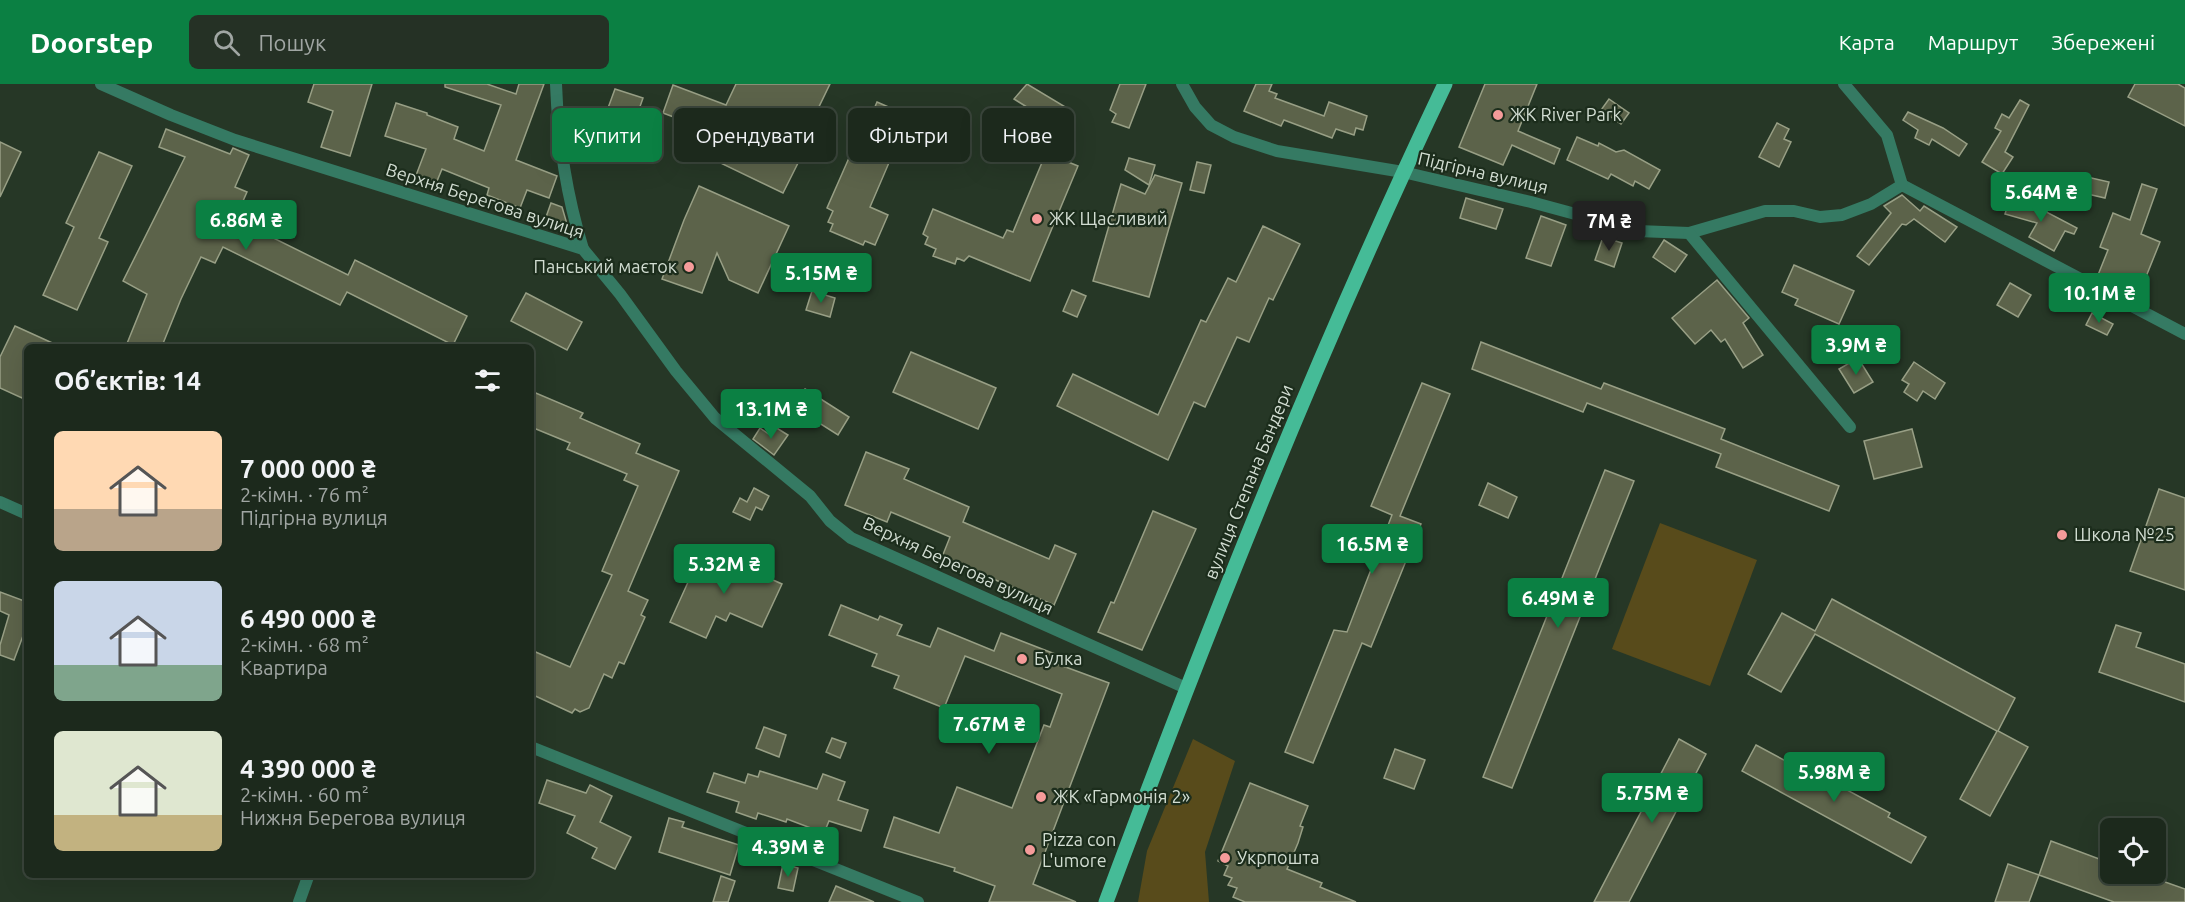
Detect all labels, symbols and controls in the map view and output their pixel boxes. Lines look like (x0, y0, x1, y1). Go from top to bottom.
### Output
search box (189, 15, 609, 69)
icon: search (210, 26, 243, 59)
text: Doorstep (30, 27, 153, 58)
text: Пошук (258, 30, 326, 55)
text: Карта (1839, 30, 1895, 54)
text: Маршрут (1928, 30, 2018, 54)
text: Збережені (2051, 30, 2155, 54)
place label: ЖК River Park (1510, 104, 1622, 124)
chip: Купити (552, 108, 662, 162)
chip: Орендувати (674, 108, 836, 162)
chip: Фільтри (848, 108, 970, 162)
chip: Нове (982, 108, 1074, 162)
marker: ЖК River Park (1491, 108, 1505, 122)
street label: Підгірна вулиця (1416, 147, 1550, 197)
street label: Верхня Берегова вулиця (384, 158, 587, 242)
pin: 5.64M ₴ (1986, 172, 2096, 223)
text: 5.64M ₴ (2005, 180, 2077, 203)
pin: 6.86M ₴ (191, 200, 301, 251)
pin: 7M ₴ (1573, 201, 1645, 252)
text: 6.86M ₴ (210, 208, 282, 231)
place label: ЖК Щасливий (1049, 208, 1168, 228)
text: 7M ₴ (1586, 209, 1632, 232)
marker: ЖК Щасливий (1030, 212, 1044, 226)
pin: 5.15M ₴ (766, 253, 876, 304)
place label: Панський маєток (534, 256, 677, 276)
marker: Панський маєток (682, 260, 696, 274)
text: 5.15M ₴ (785, 261, 857, 284)
pin: 10.1M ₴ (2044, 273, 2154, 324)
text: 10.1M ₴ (2063, 281, 2135, 304)
pin: 3.9M ₴ (1807, 325, 1905, 376)
text: 3.9M ₴ (1825, 333, 1887, 356)
icon: filters (471, 364, 504, 397)
text: Об’єктів: 14 (54, 366, 201, 395)
street label: вулиця Степана Бандери (1200, 381, 1296, 582)
pin: 13.1M ₴ (716, 389, 826, 440)
text: 13.1M ₴ (735, 397, 807, 420)
text: 7 000 000 ₴ (240, 454, 376, 483)
icon: home (102, 455, 174, 527)
text: 2-кімн. · 76 m² (240, 483, 369, 506)
text: Підгірна вулиця (240, 506, 388, 529)
street label: Верхня Берегова вулиця (860, 512, 1057, 618)
pin: 16.5M ₴ (1317, 524, 1427, 575)
place label: Школа №25 (2074, 524, 2175, 544)
marker: Школа №25 (2055, 528, 2069, 542)
text: 16.5M ₴ (1336, 532, 1408, 555)
pin: 5.32M ₴ (669, 544, 779, 595)
text: 5.32M ₴ (688, 552, 760, 575)
pin: 6.49M ₴ (1503, 578, 1613, 629)
text: 6.49M ₴ (1522, 586, 1594, 609)
text: 6 490 000 ₴ (240, 604, 376, 633)
icon: home (102, 605, 174, 677)
text: 2-кімн. · 68 m² (240, 633, 369, 656)
place label: Булка (1034, 648, 1082, 668)
marker: Булка (1015, 652, 1029, 666)
text: Квартира (240, 656, 328, 679)
pin: 7.67M ₴ (934, 704, 1044, 755)
text: 7.67M ₴ (953, 712, 1025, 735)
pin: 5.98M ₴ (1779, 752, 1889, 803)
text: 4 390 000 ₴ (240, 754, 376, 783)
icon: home (102, 755, 174, 827)
text: 5.98M ₴ (1798, 760, 1870, 783)
pin: 5.75M ₴ (1597, 773, 1707, 824)
text: 5.75M ₴ (1616, 781, 1688, 804)
text: 2-кімн. · 60 m² (240, 783, 369, 806)
place label: ЖК «Гармонія 2» (1053, 786, 1190, 806)
marker: ЖК «Гармонія 2» (1034, 790, 1048, 804)
text: Нижня Берегова вулиця (240, 806, 466, 829)
map controls (2100, 818, 2166, 884)
button: locate (2100, 818, 2166, 884)
pin: 4.39M ₴ (733, 827, 843, 878)
place label: Pizza con L'umore (1042, 829, 1116, 870)
text: 4.39M ₴ (752, 835, 824, 858)
marker: Pizza con L'umore (1023, 843, 1037, 857)
place label: Укрпошта (1237, 847, 1319, 867)
marker: Укрпошта (1218, 851, 1232, 865)

